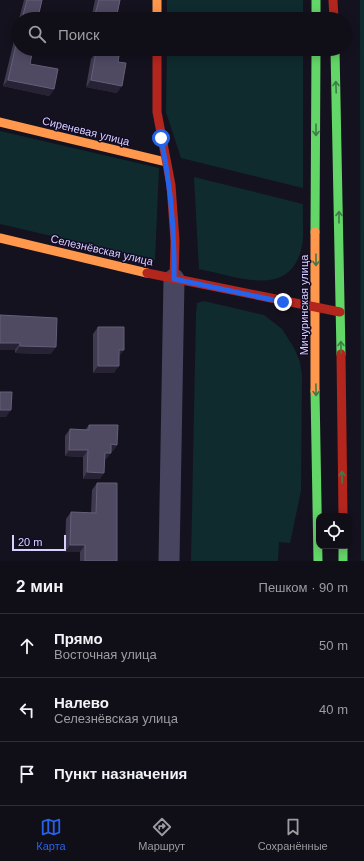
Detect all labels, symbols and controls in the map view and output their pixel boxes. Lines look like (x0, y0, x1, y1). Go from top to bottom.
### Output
search box (12, 12, 352, 56)
icon: search (26, 23, 48, 45)
text: Поиск (58, 26, 100, 43)
one-way arrow (332, 81, 340, 94)
street label: Сиреневая улица (41, 114, 132, 148)
one-way arrow (312, 123, 320, 136)
route start (152, 129, 170, 147)
one-way arrow (335, 211, 343, 224)
street label: Селезнёвская улица (50, 232, 155, 268)
one-way arrow (312, 253, 320, 266)
street label: Мичуринская улица (298, 254, 310, 355)
route end (274, 293, 292, 311)
one-way arrow (337, 341, 345, 354)
one-way arrow (312, 383, 319, 396)
one-way arrow (338, 471, 346, 484)
map controls (316, 513, 352, 549)
button: locate (316, 513, 352, 549)
scale bar (12, 533, 66, 552)
text: 20 m (18, 536, 42, 548)
text: 2 мин (16, 577, 63, 596)
text: Пешком · 90 m (259, 580, 348, 595)
text: Прямо (54, 630, 103, 647)
icon: ahead (16, 635, 38, 657)
text: 50 m (319, 638, 348, 653)
text: Восточная улица (54, 647, 157, 662)
text: Налево (54, 694, 109, 711)
icon: left (16, 699, 38, 721)
text: 40 m (319, 702, 348, 717)
text: Селезнёвская улица (54, 711, 178, 726)
icon: arrive (16, 763, 38, 785)
text: Пункт назначения (54, 765, 187, 782)
tab: Карта (36, 816, 66, 852)
tab: Маршрут (138, 816, 185, 852)
tab: Сохранённые (258, 816, 328, 852)

